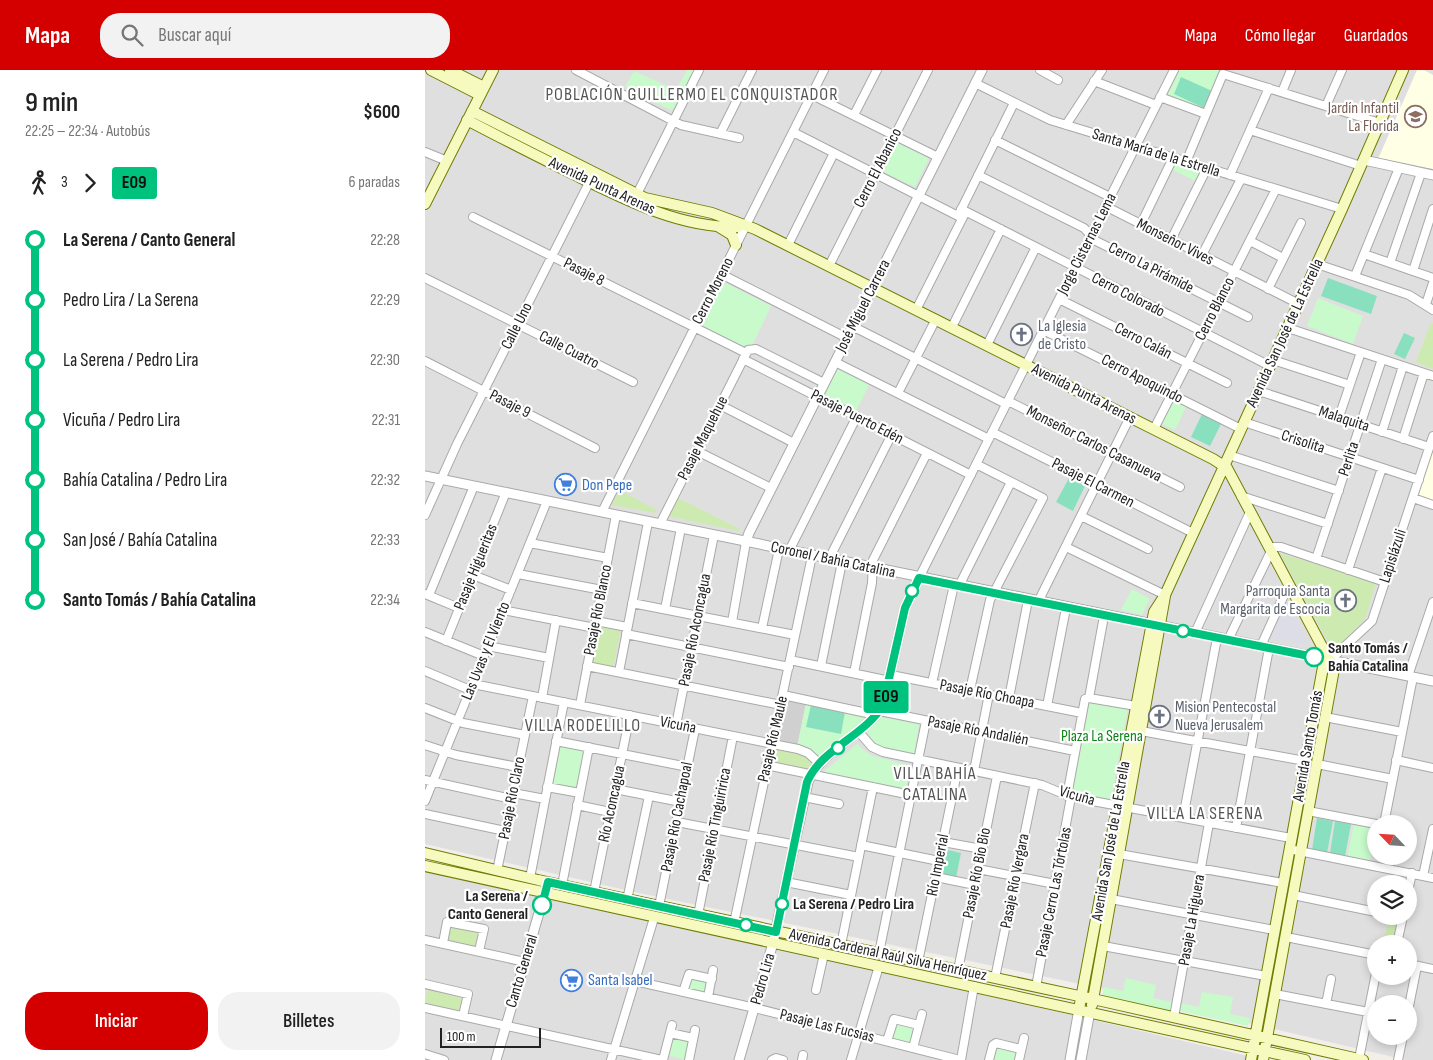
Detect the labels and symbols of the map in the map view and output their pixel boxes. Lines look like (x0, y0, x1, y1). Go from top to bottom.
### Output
district label: POBLACIÓN GUILLERMO EL CONQUISTADOR (545, 84, 839, 105)
place label: Jardín Infantil La Florida (1327, 99, 1399, 136)
school or university icon: Jardín Infantil La Florida (1403, 105, 1427, 129)
street label: Santa María de la Estrella (1090, 124, 1222, 182)
street label: Cerro El Abanico (850, 125, 906, 211)
street label: Avenida Punta Arenas (545, 153, 658, 219)
street label: Jorge Cisternas Lema (1053, 190, 1121, 299)
street label: Monseñor Vives (1133, 214, 1217, 270)
street label: Cerro La Pirámide (1105, 238, 1197, 298)
street label: Pasaje 8 (560, 254, 608, 290)
street label: Cerro Moreno (688, 254, 738, 328)
street label: José Miguel Carrera (831, 256, 895, 356)
street label: Avenida San José de La Estrella (1242, 256, 1328, 411)
street label: Cerro Colorado (1088, 268, 1168, 322)
street label: Cerro Blanco (1191, 274, 1239, 344)
street label: Calle Uno (497, 299, 537, 353)
place label: La Iglesia de Cristo (1038, 317, 1087, 354)
street label: Cerro Calán (1111, 319, 1175, 363)
church icon: La Iglesia de Cristo (1010, 323, 1034, 347)
street label: Calle Cuatro (536, 327, 602, 373)
street label: Cerro Apoquindo (1098, 350, 1186, 408)
street label: Avenida Punta Arenas (1028, 359, 1140, 429)
street label: Pasaje 9 (486, 386, 534, 422)
street label: Pasaje Puerto Edén (807, 386, 907, 448)
street label: Pasaje Maquehue (674, 393, 732, 483)
street label: Monseñor Carlos Casanueva (1023, 402, 1165, 486)
street label: Malaquita (1316, 402, 1372, 436)
street label: Crisolita (1279, 426, 1327, 458)
street label: Perlita (1335, 439, 1363, 479)
street label: Pasaje El Carmen (1048, 454, 1138, 512)
supermarket icon: Don Pepe (554, 473, 578, 497)
place label: Don Pepe (582, 476, 632, 495)
street label: Pasaje Higueritas (450, 521, 502, 613)
street label: Lapislázuli (1375, 527, 1411, 585)
street label: Coronel / Bahía Catalina (769, 538, 897, 582)
street label: Pasaje Río Blanco (580, 563, 616, 657)
street label: Pasaje Río Aconcagua (675, 572, 715, 688)
place label: Parroquia Santa Margarita de Escocia (1220, 582, 1330, 619)
unlabelled marker (905, 584, 919, 598)
church icon: Parroquia Santa Margarita de Escocia (1334, 588, 1358, 612)
street label: Las Uvas y El Viento (458, 599, 514, 703)
unlabelled marker (1176, 624, 1190, 638)
place label: Santo Tomás / Bahía Catalina (1328, 639, 1408, 676)
marker: Santo Tomás / Bahía Catalina (1304, 647, 1324, 667)
street label: Pasaje Río Choapa (938, 676, 1036, 712)
line badge: E09 (857, 681, 915, 713)
street label: Avenida Santo Tomás (1289, 689, 1327, 804)
street label: Pasaje Río Maule (754, 694, 792, 784)
place label: Mision Pentecostal Nueva Jerusalem (1175, 698, 1276, 735)
church icon: Mision Pentecostal Nueva Jerusalem (1147, 704, 1171, 728)
street label: Vicuña (658, 712, 698, 738)
street label: Pasaje Río Andalién (926, 712, 1030, 750)
district label: VILLA RODELILLO (525, 715, 641, 736)
park label: Plaza La Serena (1061, 727, 1143, 746)
unlabelled marker (831, 741, 845, 755)
street label: Pasaje Río Claro (495, 755, 529, 841)
street label: Avenida San José de La Estrella (1087, 760, 1134, 923)
street label: Pasaje Río Cachapoal (657, 761, 697, 873)
district label: VILLA BAHÍA CATALINA (894, 763, 976, 805)
street label: Río Aconcagua (595, 764, 629, 844)
street label: Pasaje Río Tinguiririca (695, 766, 735, 884)
street label: Vicuña (1057, 782, 1097, 810)
district label: VILLA LA SERENA (1147, 803, 1263, 824)
north arrow (1367, 815, 1417, 865)
street label: Pasaje Cerro Las Tórtolas (1032, 825, 1076, 959)
street label: Pasaje Río Bio Bio (959, 826, 995, 920)
street label: Río Imperial (923, 832, 953, 898)
street label: Pasaje Río Vergara (997, 832, 1033, 930)
street label: Pasaje La Higuera (1175, 873, 1209, 967)
place label: La Serena / Canto General (448, 887, 529, 924)
marker: La Serena / Canto General (532, 895, 552, 915)
place label: La Serena / Pedro Lira (793, 895, 914, 914)
marker: La Serena / Pedro Lira (775, 897, 789, 911)
unlabelled marker (739, 918, 753, 932)
street label: Avenida Cardenal Raúl Silva Henríquez (787, 925, 989, 985)
street label: Canto General (502, 932, 542, 1010)
street label: Pedro Lira (747, 951, 779, 1007)
supermarket icon: Santa Isabel (560, 968, 584, 992)
place label: Santa Isabel (588, 971, 653, 990)
street label: Pasaje Las Fucsias (778, 1005, 876, 1047)
scale bar (440, 1025, 541, 1048)

